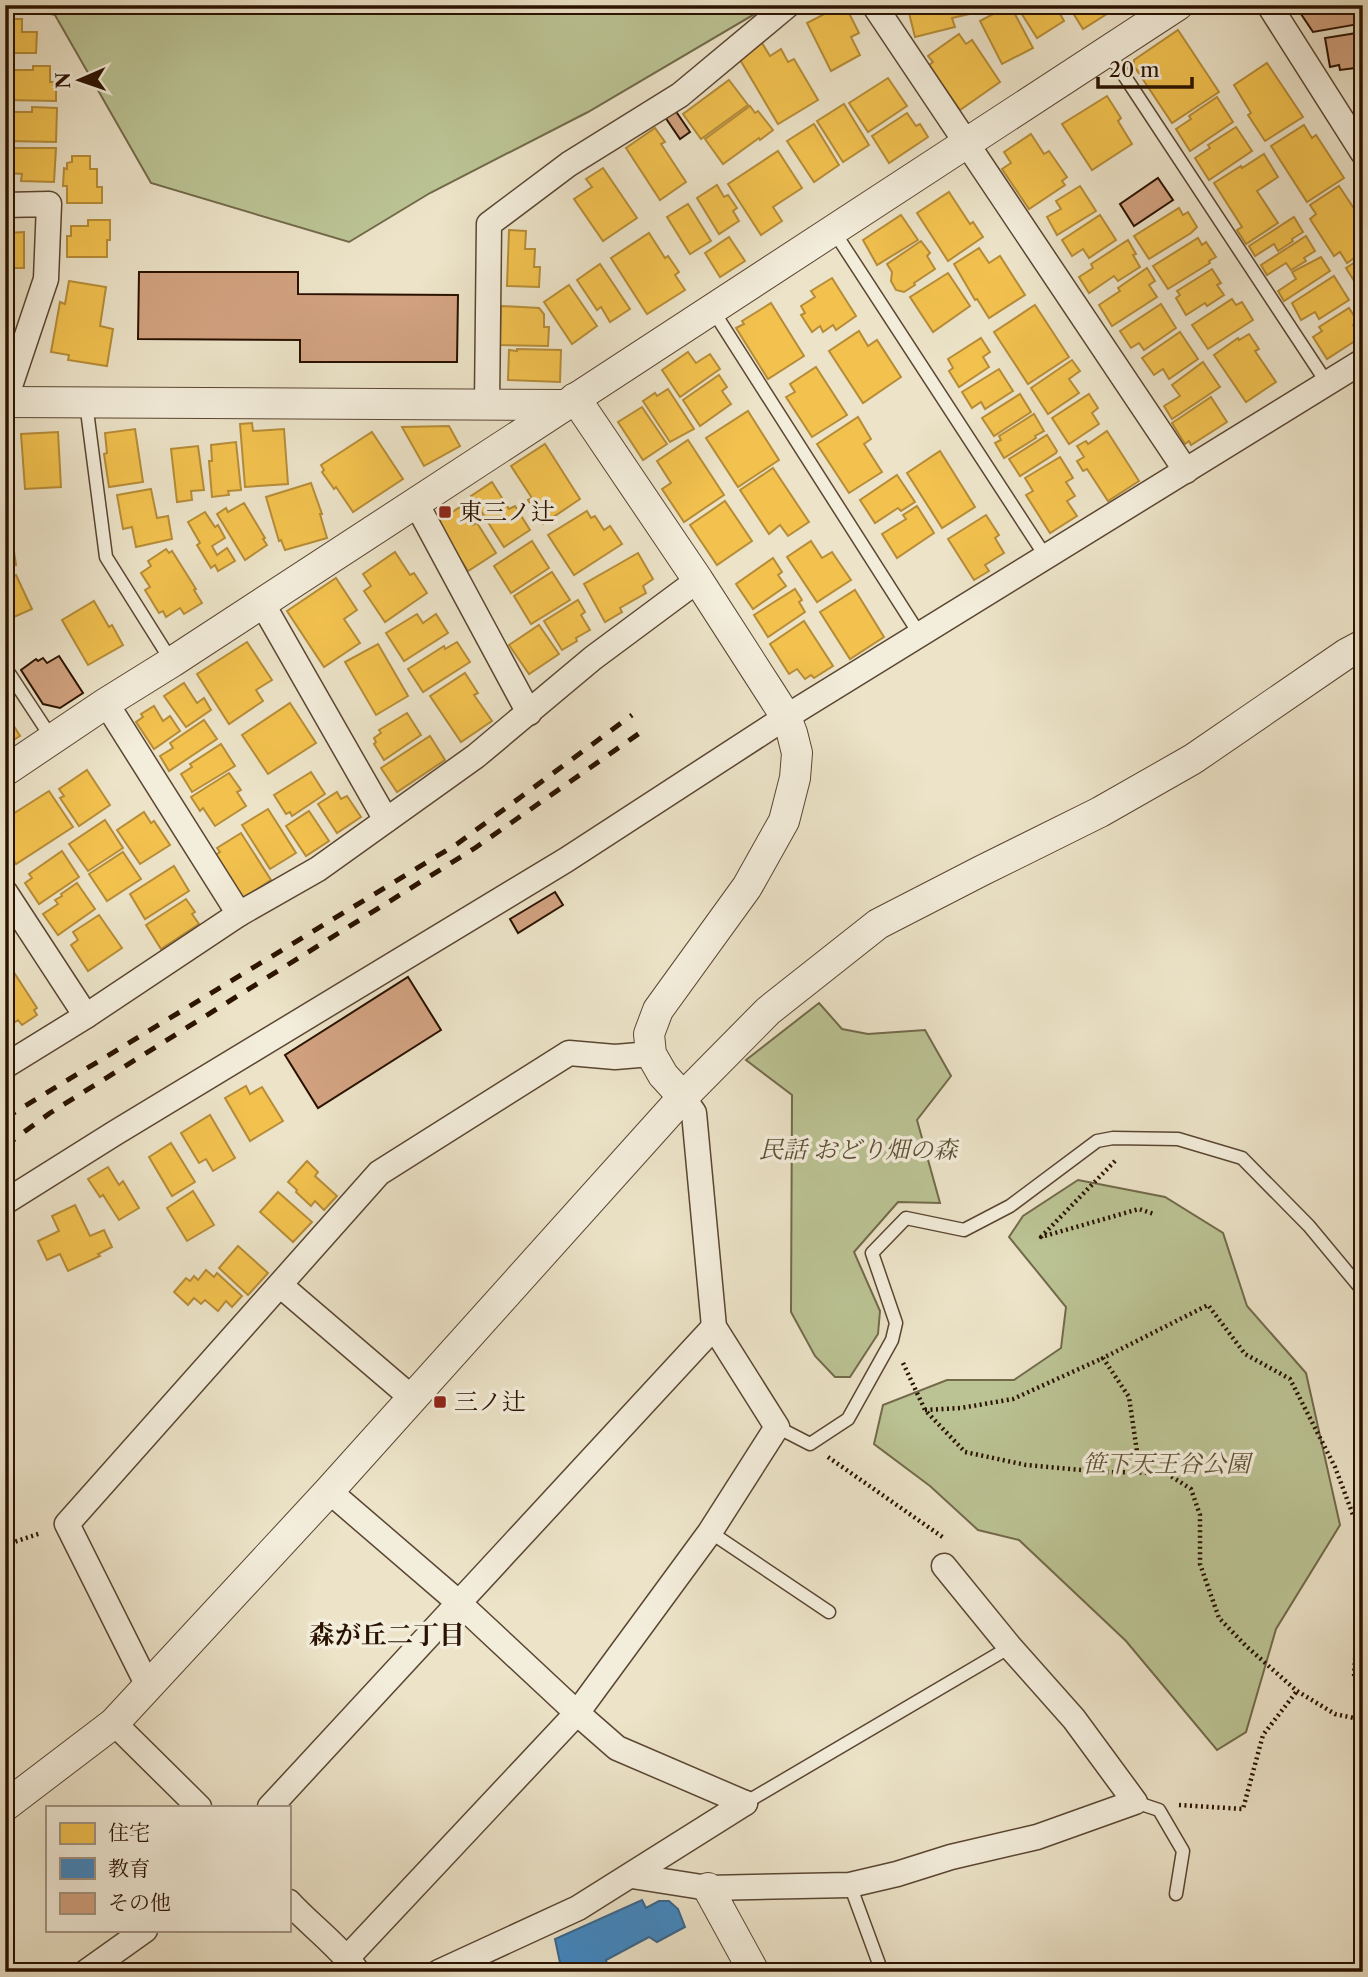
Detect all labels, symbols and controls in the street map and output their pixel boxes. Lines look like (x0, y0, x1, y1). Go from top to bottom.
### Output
north arrow (46, 46, 116, 116)
scale bar (1098, 46, 1193, 90)
text: 20 m (1109, 57, 1160, 82)
text: N (52, 72, 75, 89)
place label: 東三ノ辻 (459, 497, 555, 526)
marker: 東三ノ辻 (437, 504, 453, 520)
park label: 民話 おどり畑の森 (759, 1135, 960, 1164)
place label: 三ノ辻 (454, 1387, 526, 1416)
marker: 三ノ辻 (432, 1394, 448, 1410)
park label: 笹下天王谷公園 (1082, 1449, 1254, 1478)
district label: 森が丘二丁目 (309, 1619, 465, 1651)
legend (46, 1806, 290, 1932)
text: 住宅 (108, 1820, 150, 1845)
text: 教育 (108, 1856, 150, 1881)
text: その他 (108, 1890, 171, 1915)

